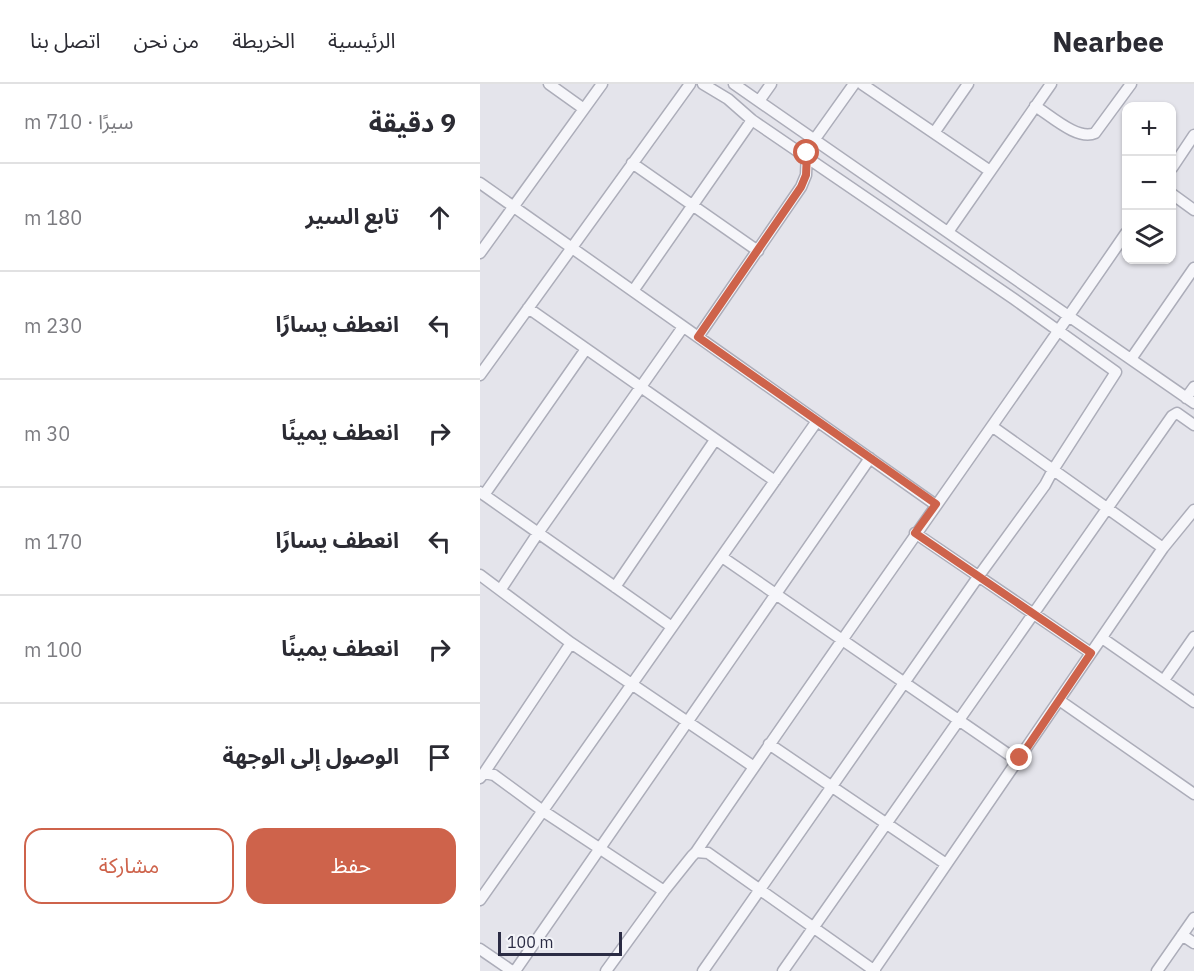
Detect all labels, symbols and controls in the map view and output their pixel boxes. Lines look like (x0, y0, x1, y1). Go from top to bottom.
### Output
text: Nearbee (1052, 23, 1164, 60)
text: اتصل بنا (30, 26, 100, 54)
text: من نحن (133, 26, 199, 54)
text: الخريطة (232, 26, 295, 54)
text: الرئيسية (328, 26, 396, 54)
map controls (1122, 102, 1176, 264)
button: + (1122, 102, 1176, 156)
text: 9 دقيقة (369, 105, 456, 139)
text: سيرًا · 710 m (24, 108, 133, 135)
route start (793, 139, 819, 165)
button: − (1122, 156, 1176, 210)
text: تابع السير (306, 201, 399, 230)
icon: ahead (423, 201, 456, 234)
text: 180 m (24, 204, 82, 231)
button: layers (1122, 210, 1176, 264)
text: انعطف يسارًا (276, 309, 399, 338)
icon: left (423, 309, 456, 342)
text: 230 m (24, 312, 82, 339)
text: انعطف يمينًا (281, 417, 399, 446)
icon: right (423, 417, 456, 450)
text: 30 m (24, 420, 70, 447)
text: انعطف يسارًا (276, 525, 399, 554)
icon: left (423, 525, 456, 558)
text: 170 m (24, 528, 82, 555)
text: انعطف يمينًا (281, 633, 399, 662)
icon: right (423, 633, 456, 666)
text: 100 m (24, 636, 82, 663)
text: الوصول إلى الوجهة (222, 741, 399, 770)
icon: arrive (423, 741, 456, 774)
route end (1006, 744, 1032, 770)
button: مشاركة (24, 828, 234, 904)
button: حفظ (246, 828, 456, 904)
scale bar (498, 929, 622, 956)
text: 100 m (507, 932, 554, 952)

